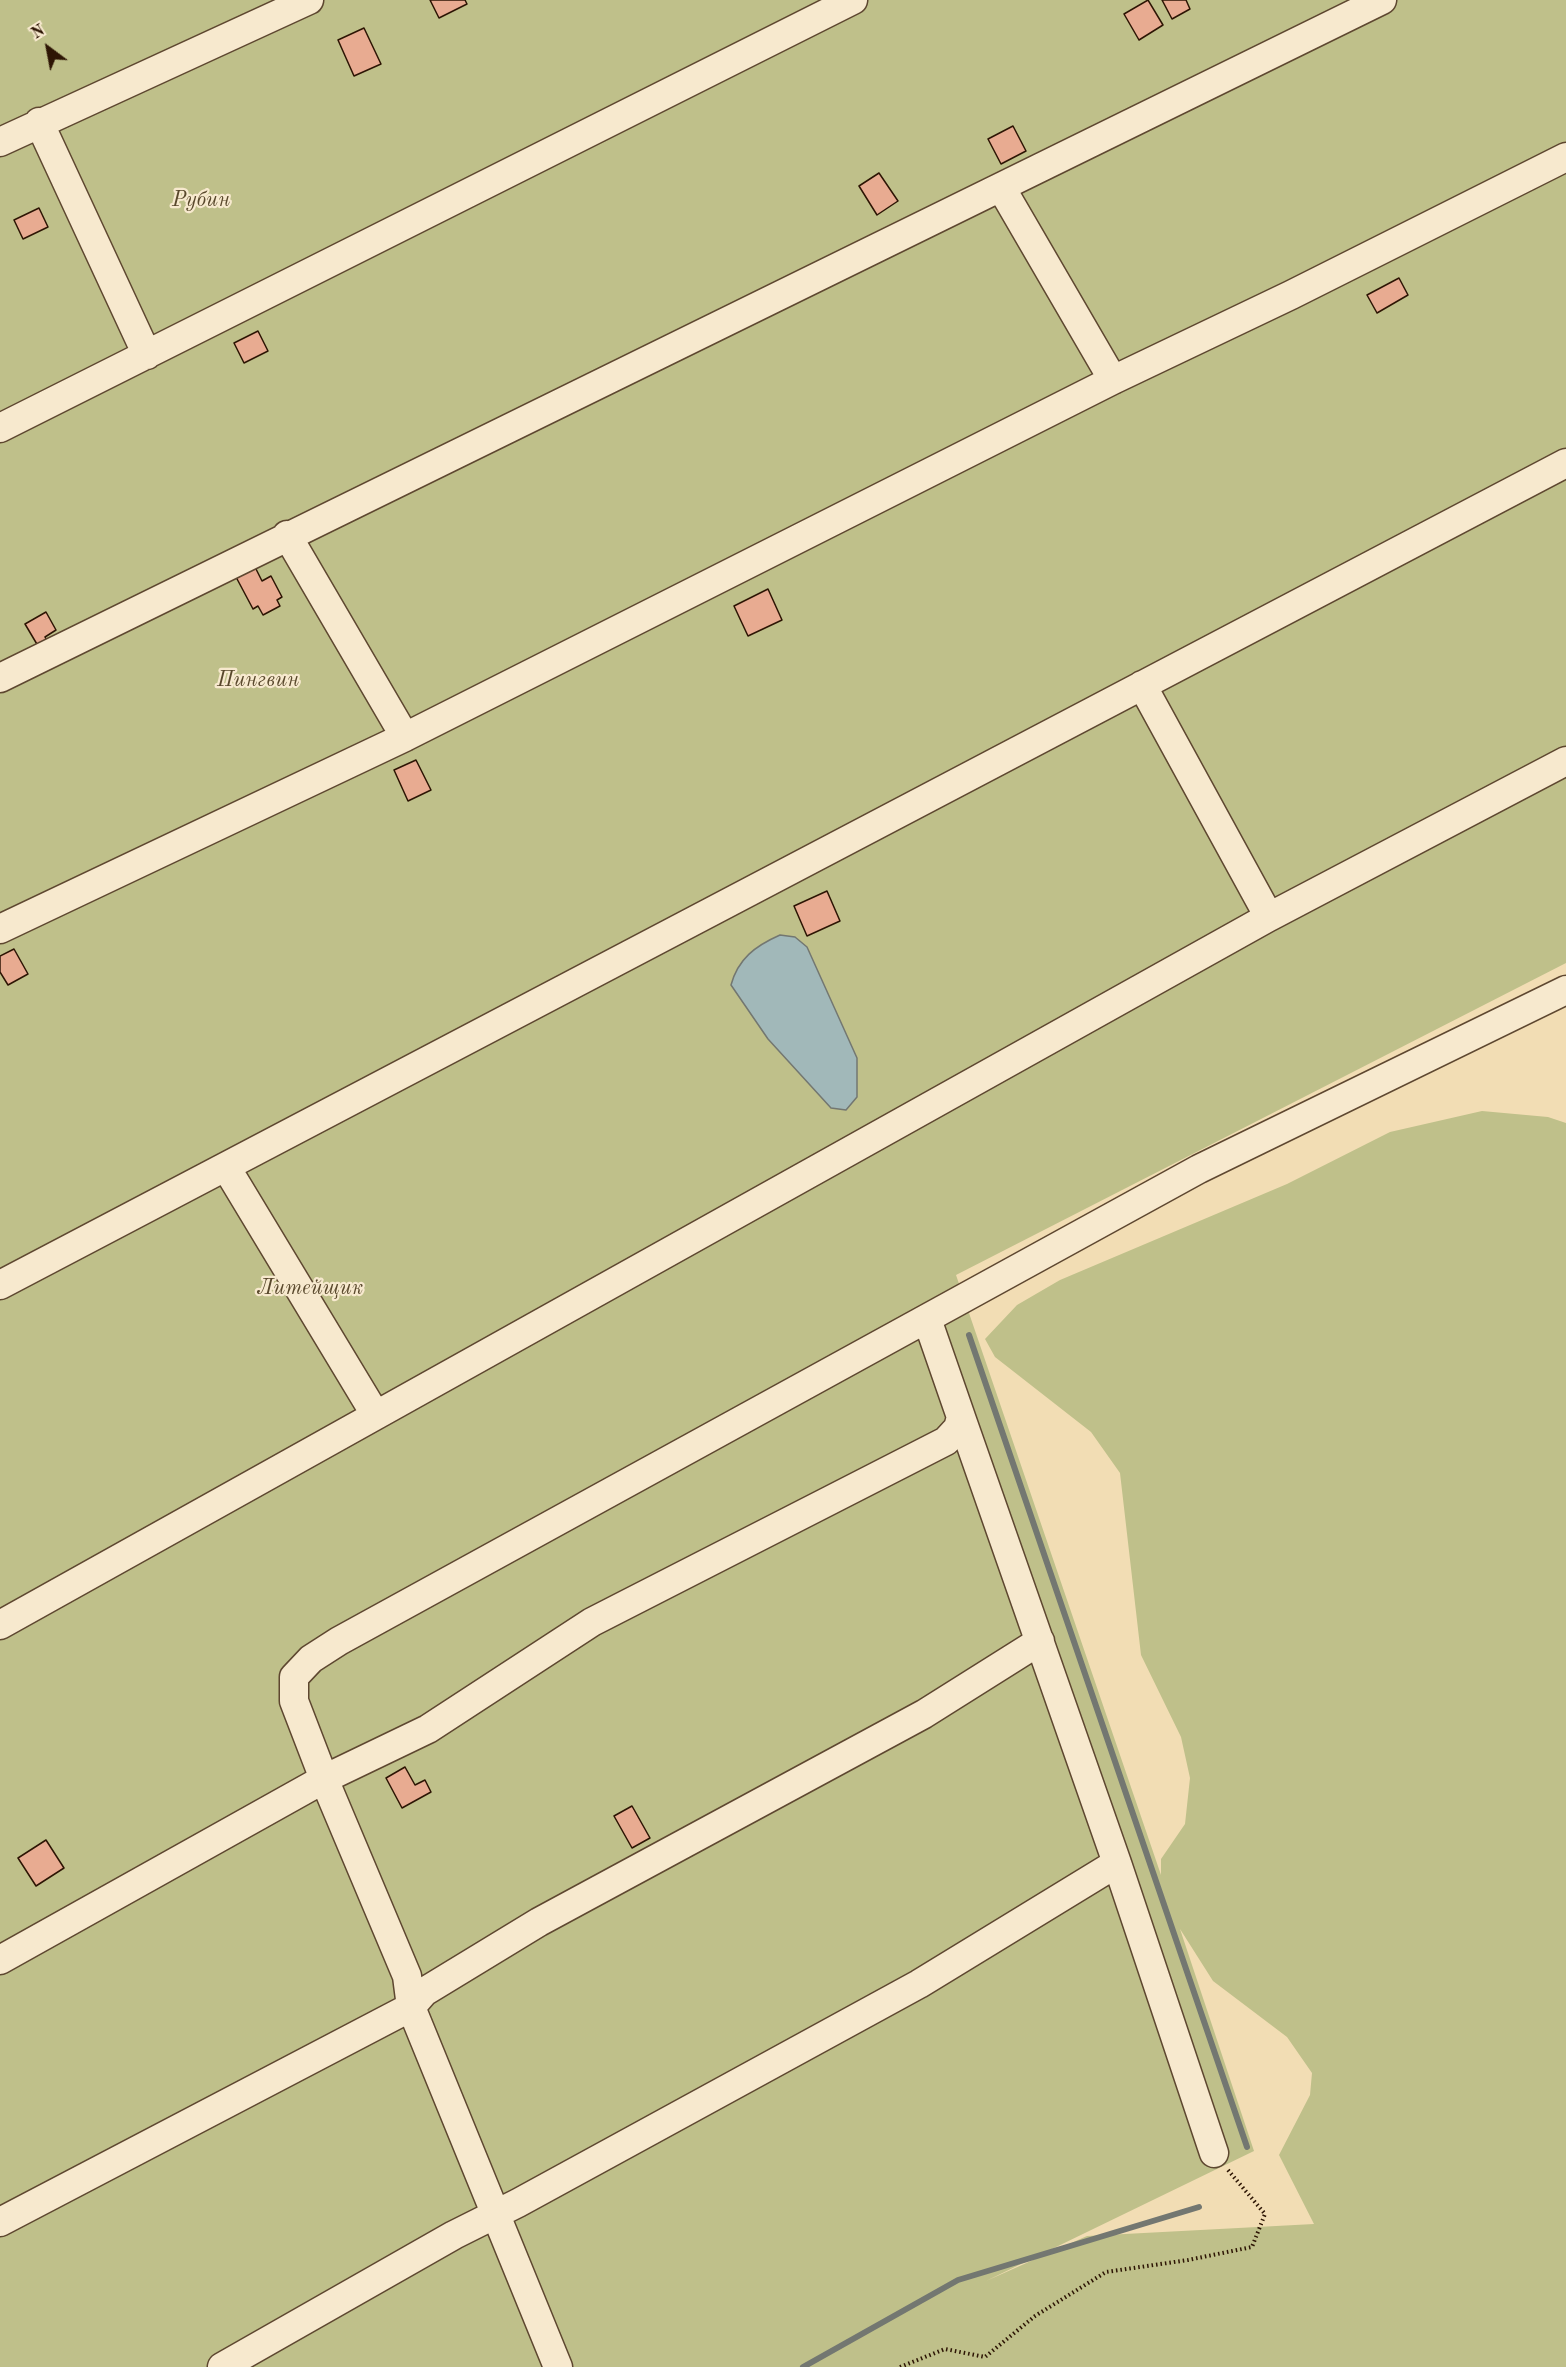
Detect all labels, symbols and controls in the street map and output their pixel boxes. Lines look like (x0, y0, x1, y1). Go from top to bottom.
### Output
north arrow (18, 18, 78, 78)
text: N (29, 23, 48, 43)
park label: Рубин (172, 187, 230, 213)
park label: Пингвин (217, 667, 299, 693)
park label: Литейщик (257, 1275, 363, 1301)

